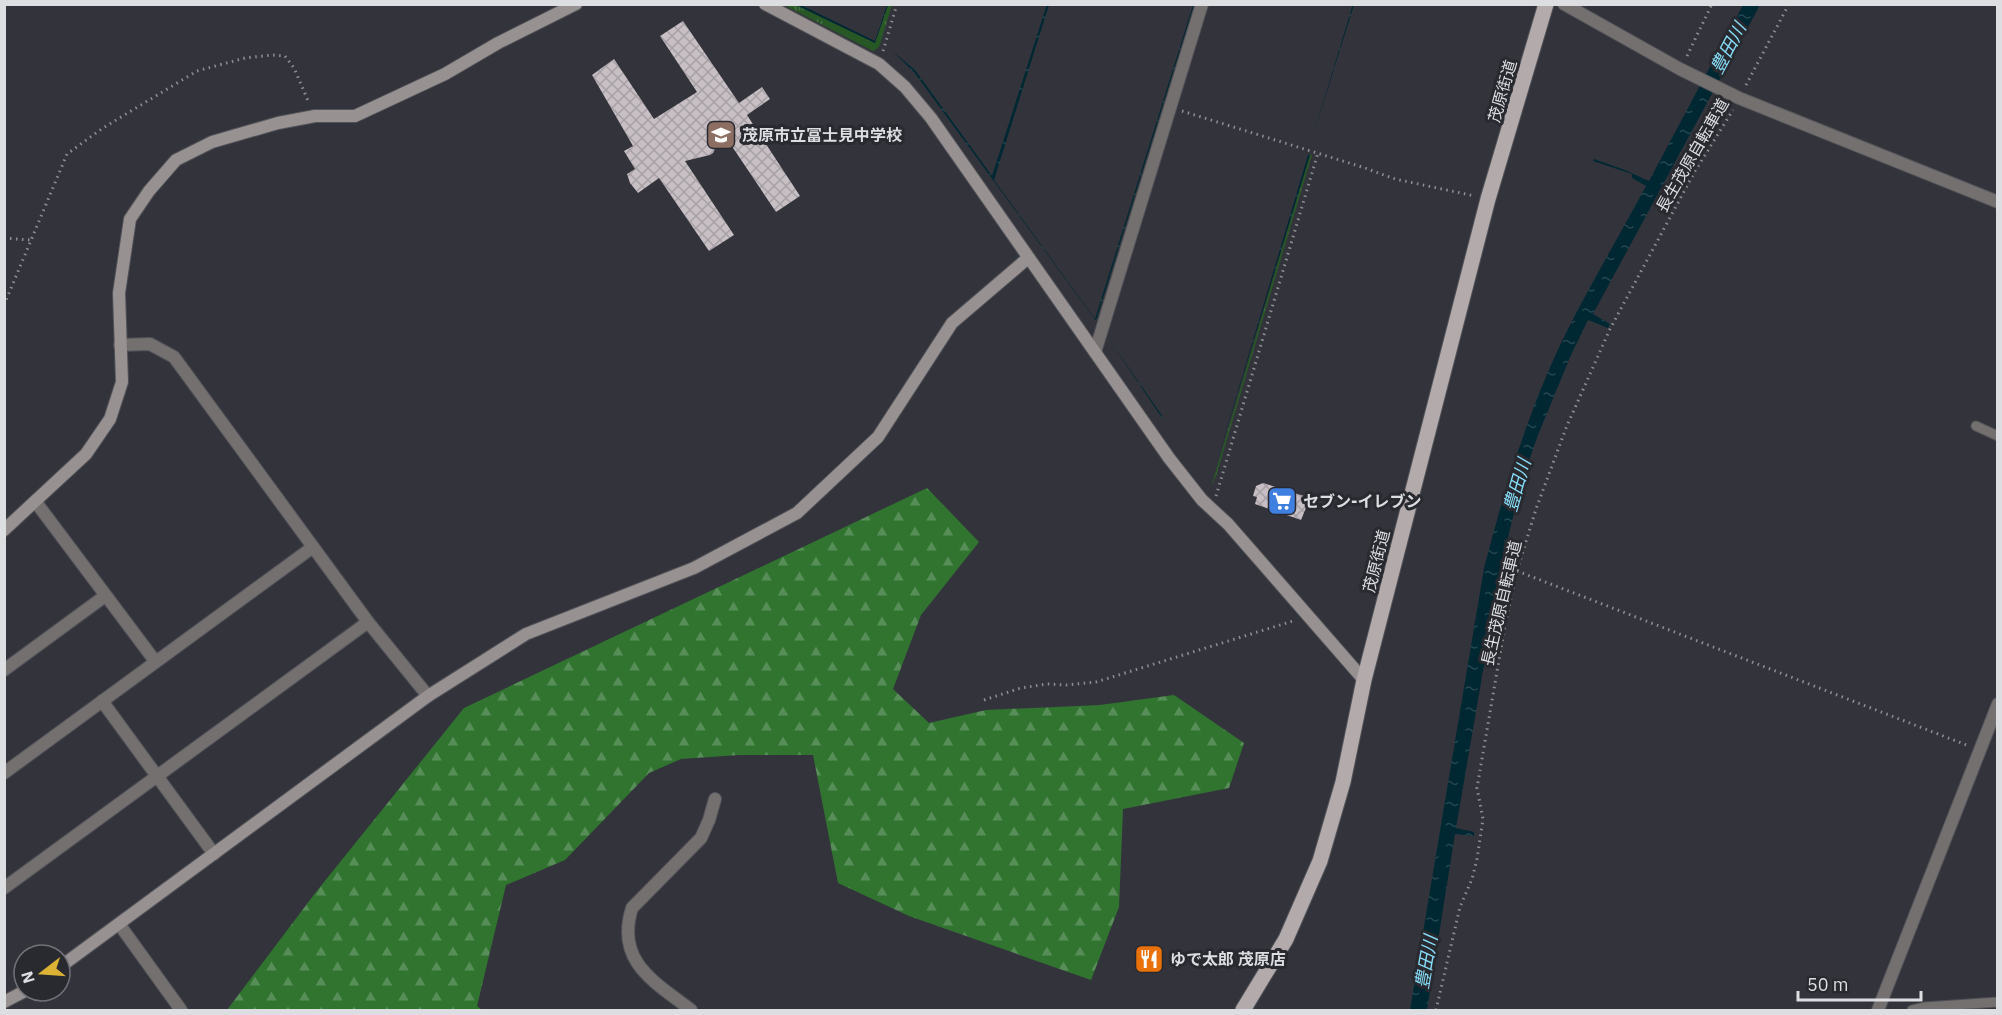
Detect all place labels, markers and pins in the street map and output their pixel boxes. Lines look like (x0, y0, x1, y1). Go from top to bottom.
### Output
school or university icon: 茂原市立冨士見中学校 (705, 119, 737, 151)
place label: 茂原市立冨士見中学校 (742, 125, 902, 145)
supermarket icon: セブン-イレブン (1266, 485, 1298, 517)
place label: セブン-イレブン (1303, 491, 1421, 511)
restaurant icon: ゆで太郎 茂原店 (1133, 943, 1165, 975)
place label: ゆで太郎 茂原店 (1170, 949, 1286, 969)

